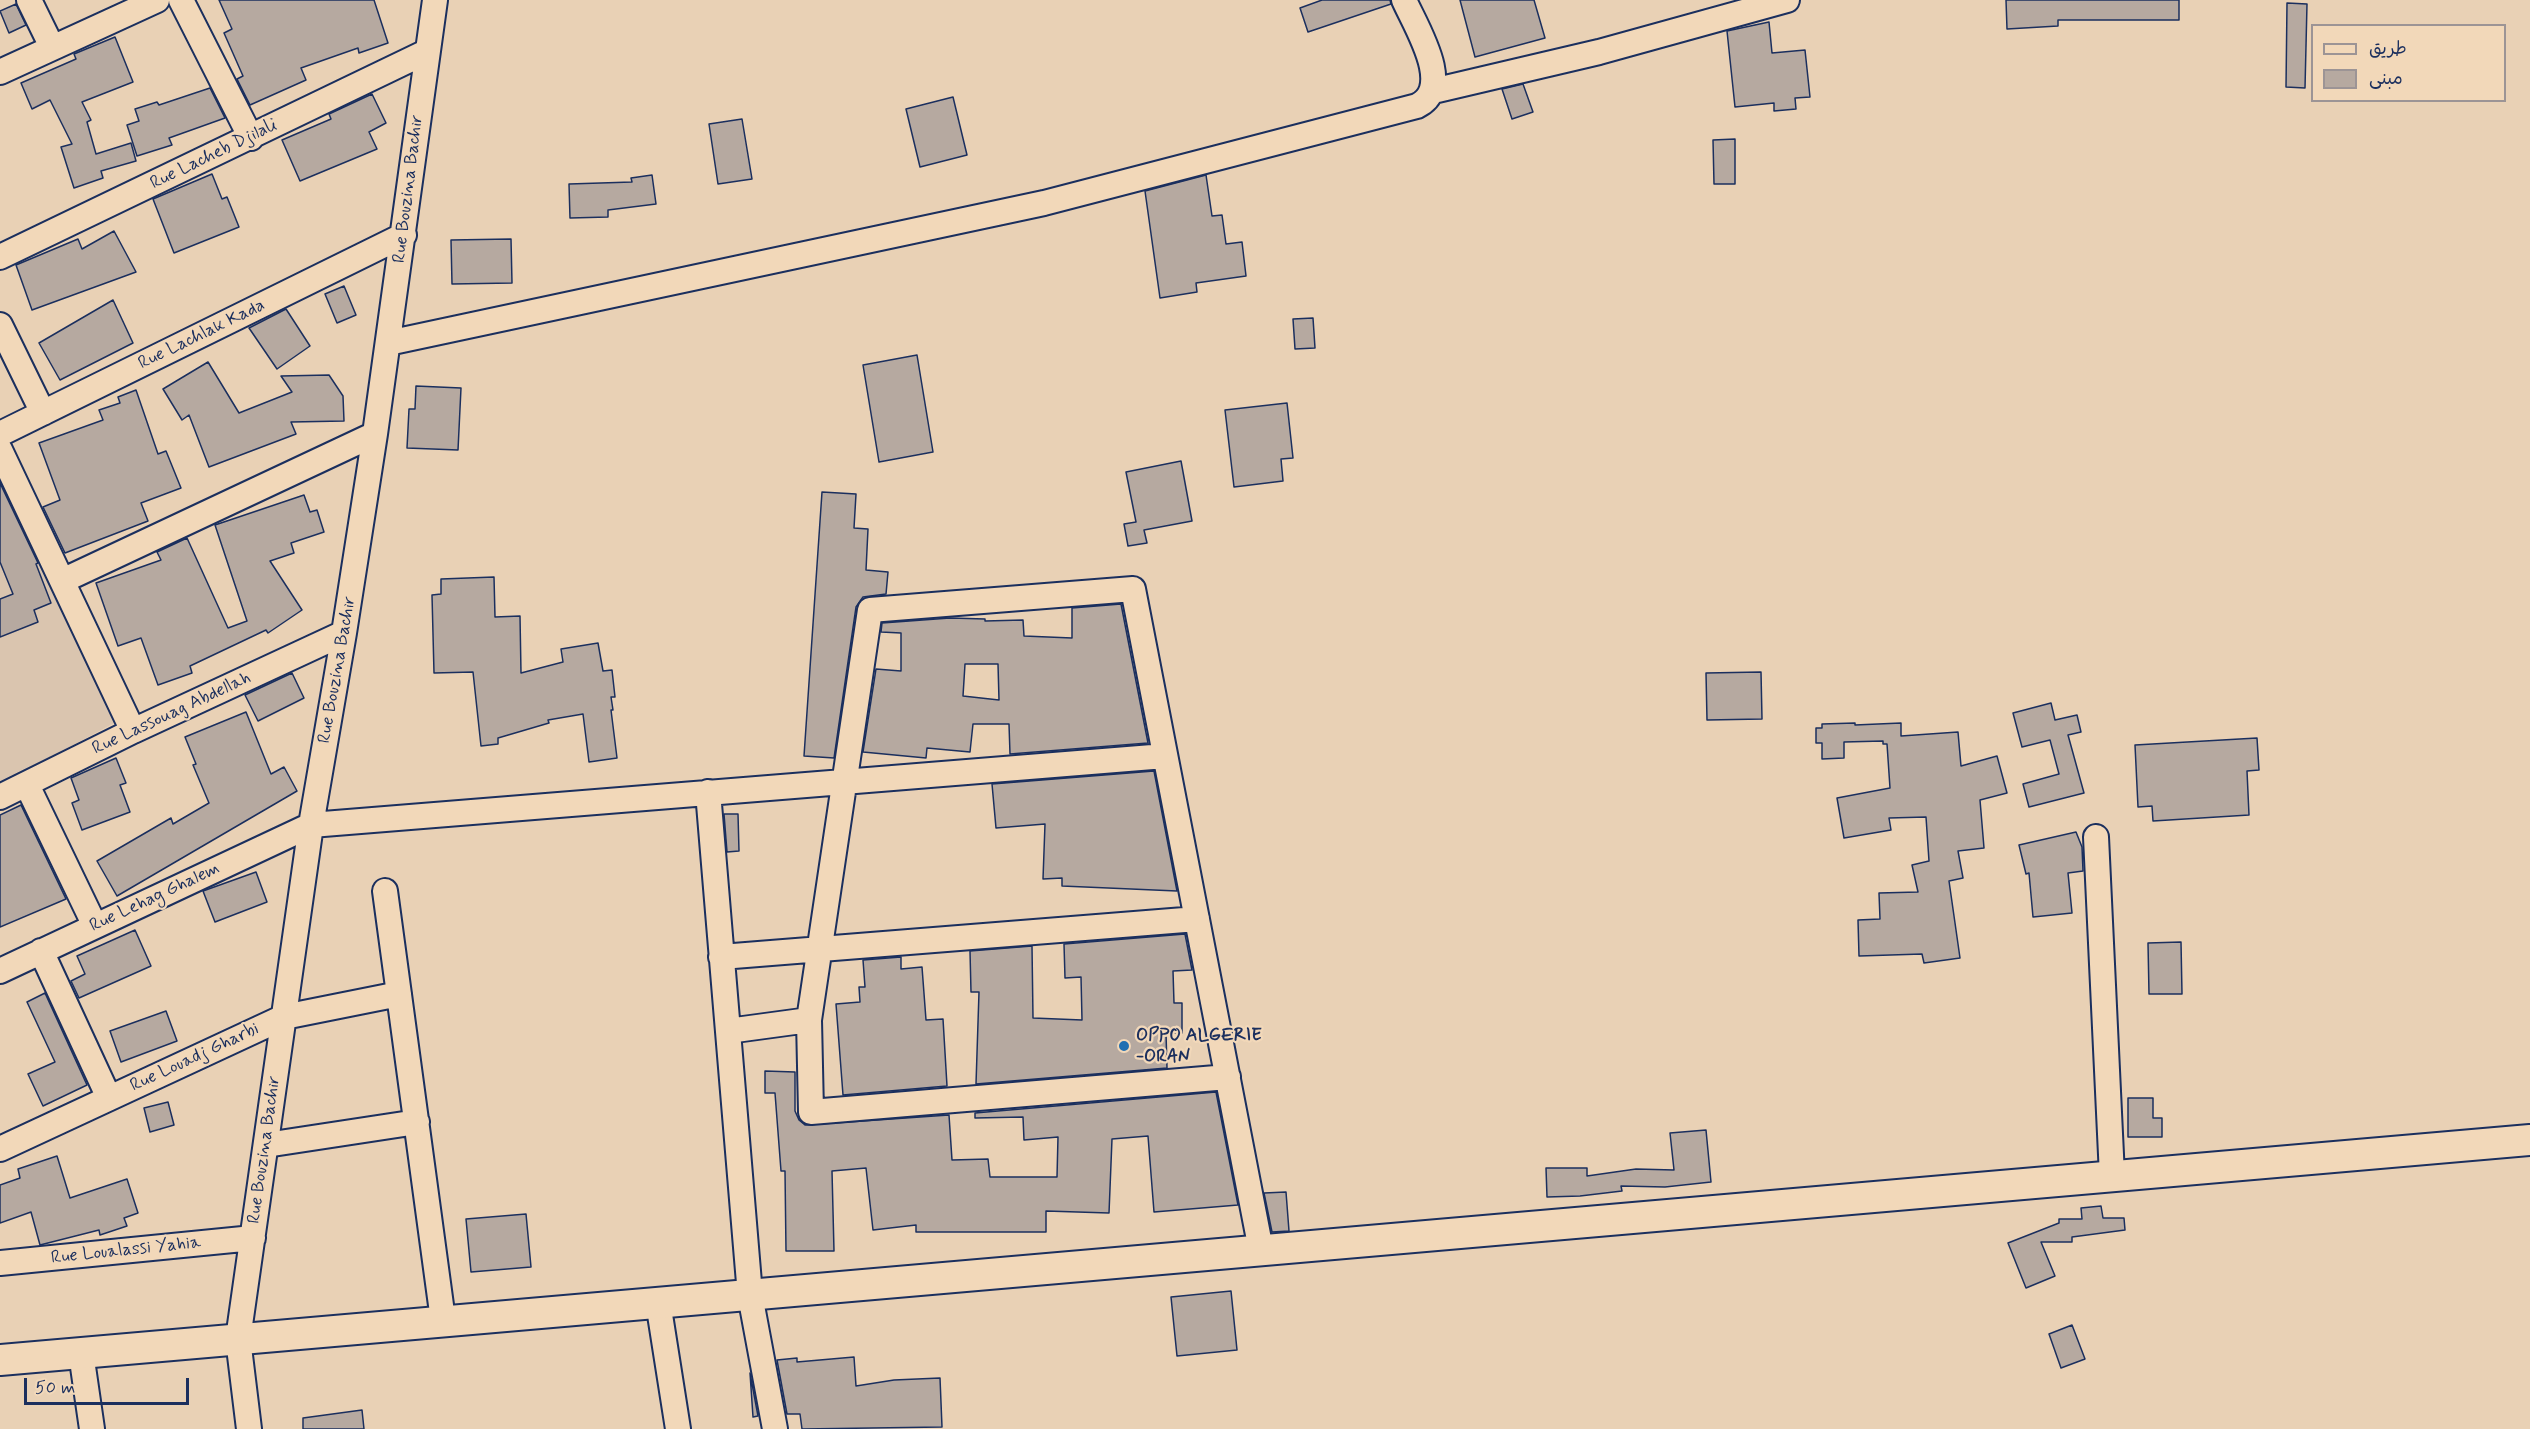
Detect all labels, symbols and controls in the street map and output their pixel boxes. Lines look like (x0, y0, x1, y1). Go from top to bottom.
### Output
legend (2311, 24, 2506, 102)
text: طريق (2369, 37, 2407, 61)
text: مبنى (2369, 67, 2403, 91)
street label: Rue Bouzina Bachir (389, 114, 429, 264)
street label: Rue Lacheb Djilali (147, 115, 281, 195)
street label: Rue Lachlak Kada (135, 295, 269, 375)
street label: Rue Bouzina Bachir (314, 595, 362, 745)
street label: Rue Lassouag Abdellah (89, 668, 255, 760)
street label: Rue Lehag Ghalem (87, 858, 223, 938)
street label: Rue Louadj Gharbi (127, 1019, 263, 1097)
place label: OPPO ALGERIE -ORAN (1136, 1025, 1262, 1068)
marker: OPPO ALGERIE -ORAN (1117, 1039, 1131, 1053)
street label: Rue Bouzina Bachir (244, 1075, 286, 1225)
street label: Rue Loualassi Yahia (50, 1232, 202, 1270)
scale bar (27, 1366, 192, 1404)
text: 50 m (35, 1376, 75, 1400)

